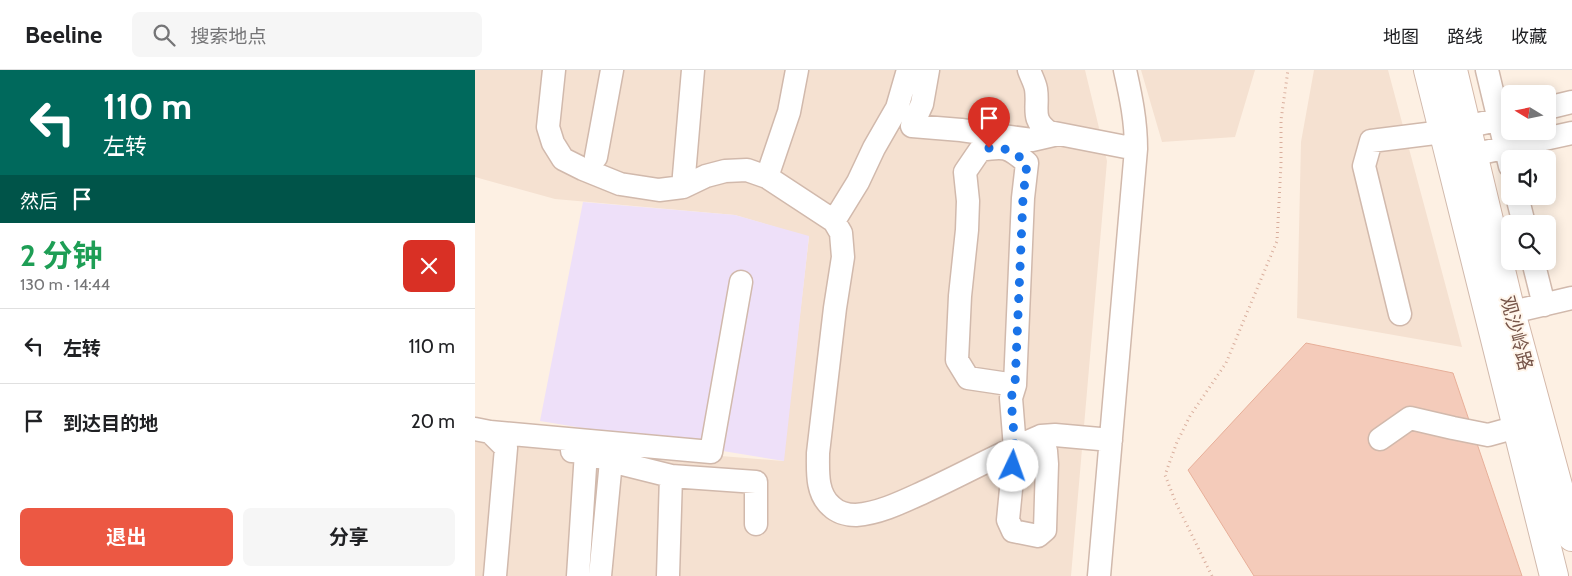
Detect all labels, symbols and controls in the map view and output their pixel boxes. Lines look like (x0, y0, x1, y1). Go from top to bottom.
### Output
search box (132, 12, 482, 57)
text: Beeline (25, 20, 102, 49)
icon: search (150, 21, 178, 49)
text: 搜索地点 (190, 25, 266, 48)
text: 地图 (1383, 26, 1419, 48)
text: 路线 (1447, 26, 1483, 48)
text: 收藏 (1511, 26, 1547, 48)
text: 110 m (103, 85, 192, 128)
north arrow (1501, 85, 1556, 140)
map controls (1501, 85, 1556, 270)
icon: left (20, 90, 85, 155)
pin (968, 97, 1010, 148)
icon: arrive (975, 104, 1003, 132)
text: 左转 (103, 133, 147, 160)
button: sound (1501, 150, 1556, 205)
icon: arrive (68, 185, 96, 213)
text: 然后 (20, 190, 58, 213)
button: search (1501, 215, 1556, 270)
text: 2 分钟 (20, 237, 103, 274)
button: close (403, 240, 455, 292)
text: 130 m · 14:44 (20, 275, 110, 294)
street label: 观沙岭路 (1496, 293, 1537, 373)
icon: left (20, 332, 48, 360)
text: 110 m (408, 335, 455, 358)
text: 左转 (63, 337, 101, 360)
icon: arrive (20, 407, 48, 435)
text: 20 m (411, 410, 455, 433)
text: 到达目的地 (63, 412, 158, 435)
position arrow (986, 439, 1038, 491)
button: 退出 (20, 508, 233, 566)
button: 分享 (243, 508, 455, 566)

